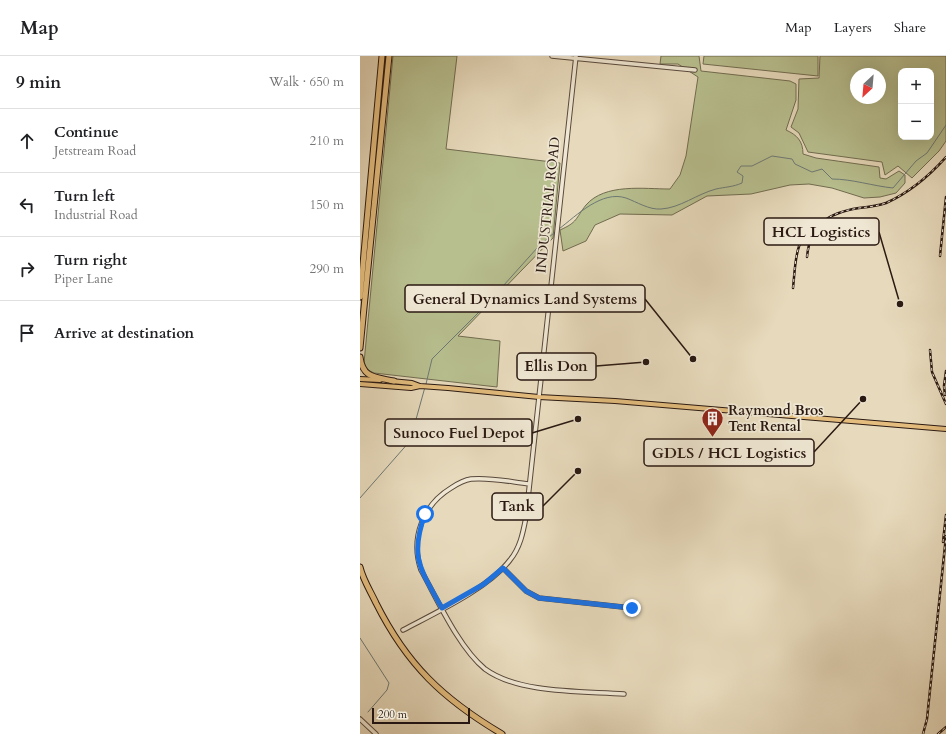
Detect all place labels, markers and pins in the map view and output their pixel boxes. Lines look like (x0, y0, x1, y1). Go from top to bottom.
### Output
callout: HCL Logistics (764, 218, 879, 245)
callout: General Dynamics Land Systems (405, 285, 645, 312)
callout: Ellis Don (517, 353, 596, 380)
place label: Raymond Bros Tent Rental (728, 401, 823, 436)
building icon: Raymond Bros Tent Rental (700, 405, 726, 438)
callout: Sunoco Fuel Depot (385, 419, 532, 446)
callout: GDLS / HCL Logistics (644, 439, 814, 466)
callout: Tank (492, 493, 543, 520)

